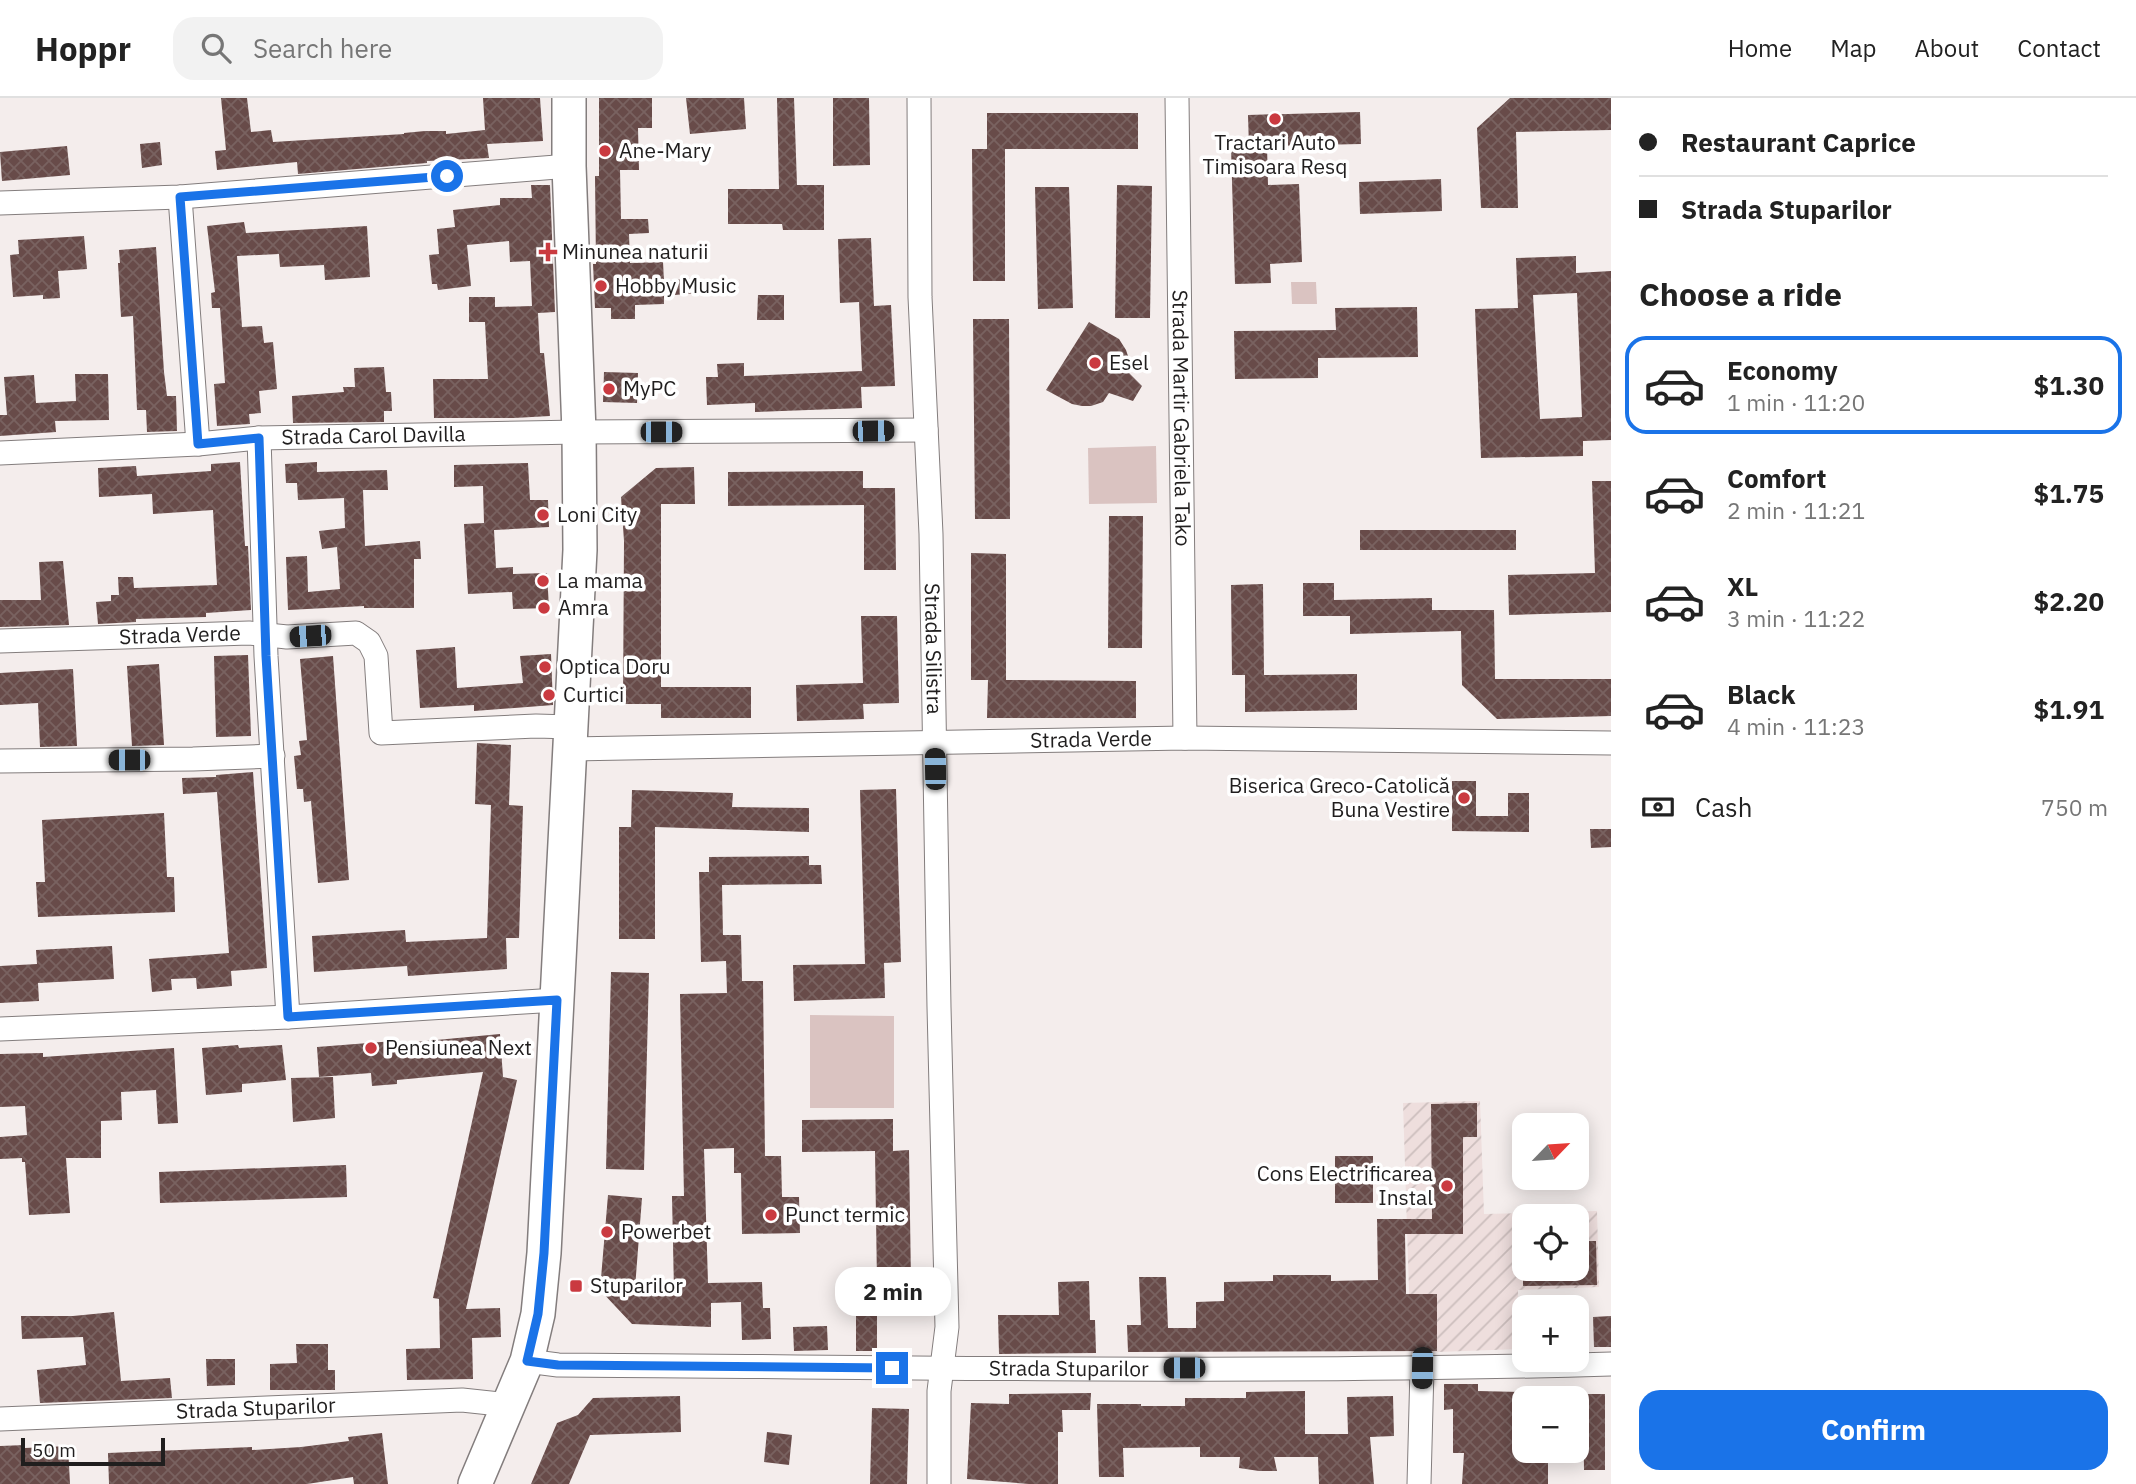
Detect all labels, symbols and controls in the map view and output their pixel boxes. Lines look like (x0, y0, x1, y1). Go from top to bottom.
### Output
search box (173, 17, 663, 80)
text: Hoppr (35, 27, 131, 70)
icon: search (197, 29, 235, 67)
text: Search here (253, 31, 392, 65)
text: Home (1728, 32, 1792, 64)
text: Map (1830, 32, 1876, 64)
text: About (1914, 32, 1979, 64)
text: Contact (2017, 32, 2101, 64)
marker: Tractari Auto Timisoara Resq (1267, 111, 1283, 127)
text: Restaurant Caprice (1681, 125, 1916, 159)
place label: Tractari Auto Timisoara Resq (1203, 128, 1347, 180)
place label: Ane-Mary (619, 136, 712, 164)
marker: Ane-Mary (597, 143, 613, 159)
route start (431, 160, 463, 192)
text: Strada Stuparilor (1681, 192, 1892, 226)
place label: Minunea naturii (562, 237, 708, 265)
marker: Minunea naturii (540, 244, 556, 260)
place label: Hobby Music (615, 271, 736, 299)
text: Choose a ride (1639, 273, 1842, 315)
marker: Hobby Music (593, 278, 609, 294)
street label: Strada Martir Gabriela Tako (1166, 289, 1198, 547)
place label: Esel (1109, 348, 1149, 376)
text: Economy (1727, 353, 1838, 387)
icon: car (1643, 354, 1706, 417)
marker: Esel (1087, 355, 1103, 371)
text: $1.30 (2034, 368, 2104, 402)
place label: MyPC (623, 374, 676, 402)
marker: MyPC (601, 381, 617, 397)
text: 1 min · 11:20 (1727, 387, 1865, 417)
street label: Strada Carol Davilla (281, 419, 466, 451)
car (852, 420, 895, 442)
car (641, 422, 683, 443)
text: Comfort (1727, 461, 1826, 495)
icon: car (1643, 462, 1706, 525)
text: $1.75 (2034, 476, 2104, 510)
text: 2 min · 11:21 (1727, 495, 1865, 525)
place label: Loni City (557, 500, 638, 528)
marker: Loni City (535, 507, 551, 523)
place label: La mama (557, 566, 643, 594)
text: XL (1727, 569, 1758, 603)
icon: car (1643, 570, 1706, 633)
marker: La mama (535, 573, 551, 589)
street label: Strada Silistra (919, 583, 949, 715)
text: $2.20 (2034, 584, 2104, 618)
place label: Amra (558, 593, 609, 621)
marker: Amra (536, 600, 552, 616)
text: 3 min · 11:22 (1727, 603, 1865, 633)
street label: Strada Verde (119, 618, 241, 650)
car (289, 624, 332, 648)
place label: Optica Doru (559, 652, 671, 680)
marker: Optica Doru (537, 659, 553, 675)
text: Black (1727, 677, 1795, 711)
icon: car (1643, 678, 1706, 741)
place label: Curtici (563, 680, 624, 708)
marker: Curtici (541, 687, 557, 703)
text: $1.91 (2034, 692, 2104, 726)
text: 4 min · 11:23 (1727, 711, 1865, 741)
street label: Strada Verde (1030, 724, 1152, 754)
car (925, 748, 946, 790)
car (109, 750, 151, 771)
place label: Biserica Greco-Catolică Buna Vestire (1229, 771, 1450, 823)
icon: cash (1639, 788, 1677, 826)
marker: Biserica Greco-Catolică Buna Vestire (1456, 790, 1472, 806)
text: Cash (1695, 790, 1752, 824)
text: 750 m (2041, 792, 2108, 822)
place label: Pensiunea Next (385, 1033, 532, 1061)
marker: Pensiunea Next (363, 1040, 379, 1056)
north arrow (1512, 1113, 1589, 1190)
map controls (1512, 1113, 1589, 1463)
place label: Cons Electrificarea Instal (1257, 1159, 1433, 1211)
marker: Cons Electrificarea Instal (1439, 1178, 1455, 1194)
place label: Punct termic (785, 1200, 905, 1228)
button: locate (1512, 1204, 1589, 1281)
marker: Punct termic (763, 1207, 779, 1223)
place label: Powerbet (621, 1217, 711, 1245)
marker: Powerbet (599, 1224, 615, 1240)
callout: 2 min (834, 1266, 950, 1316)
place label: Stuparilor (590, 1271, 683, 1299)
text: 2 min (863, 1276, 923, 1306)
marker: Stuparilor (568, 1278, 584, 1294)
button: + (1512, 1295, 1589, 1372)
car (1412, 1347, 1433, 1389)
route end (876, 1352, 908, 1384)
street label: Strada Stuparilor (989, 1353, 1149, 1382)
car (1164, 1358, 1206, 1379)
button: − (1512, 1386, 1589, 1463)
street label: Strada Stuparilor (175, 1390, 336, 1425)
button: Confirm (1639, 1390, 2108, 1470)
scale bar (21, 1435, 164, 1467)
text: 50 m (32, 1438, 76, 1462)

